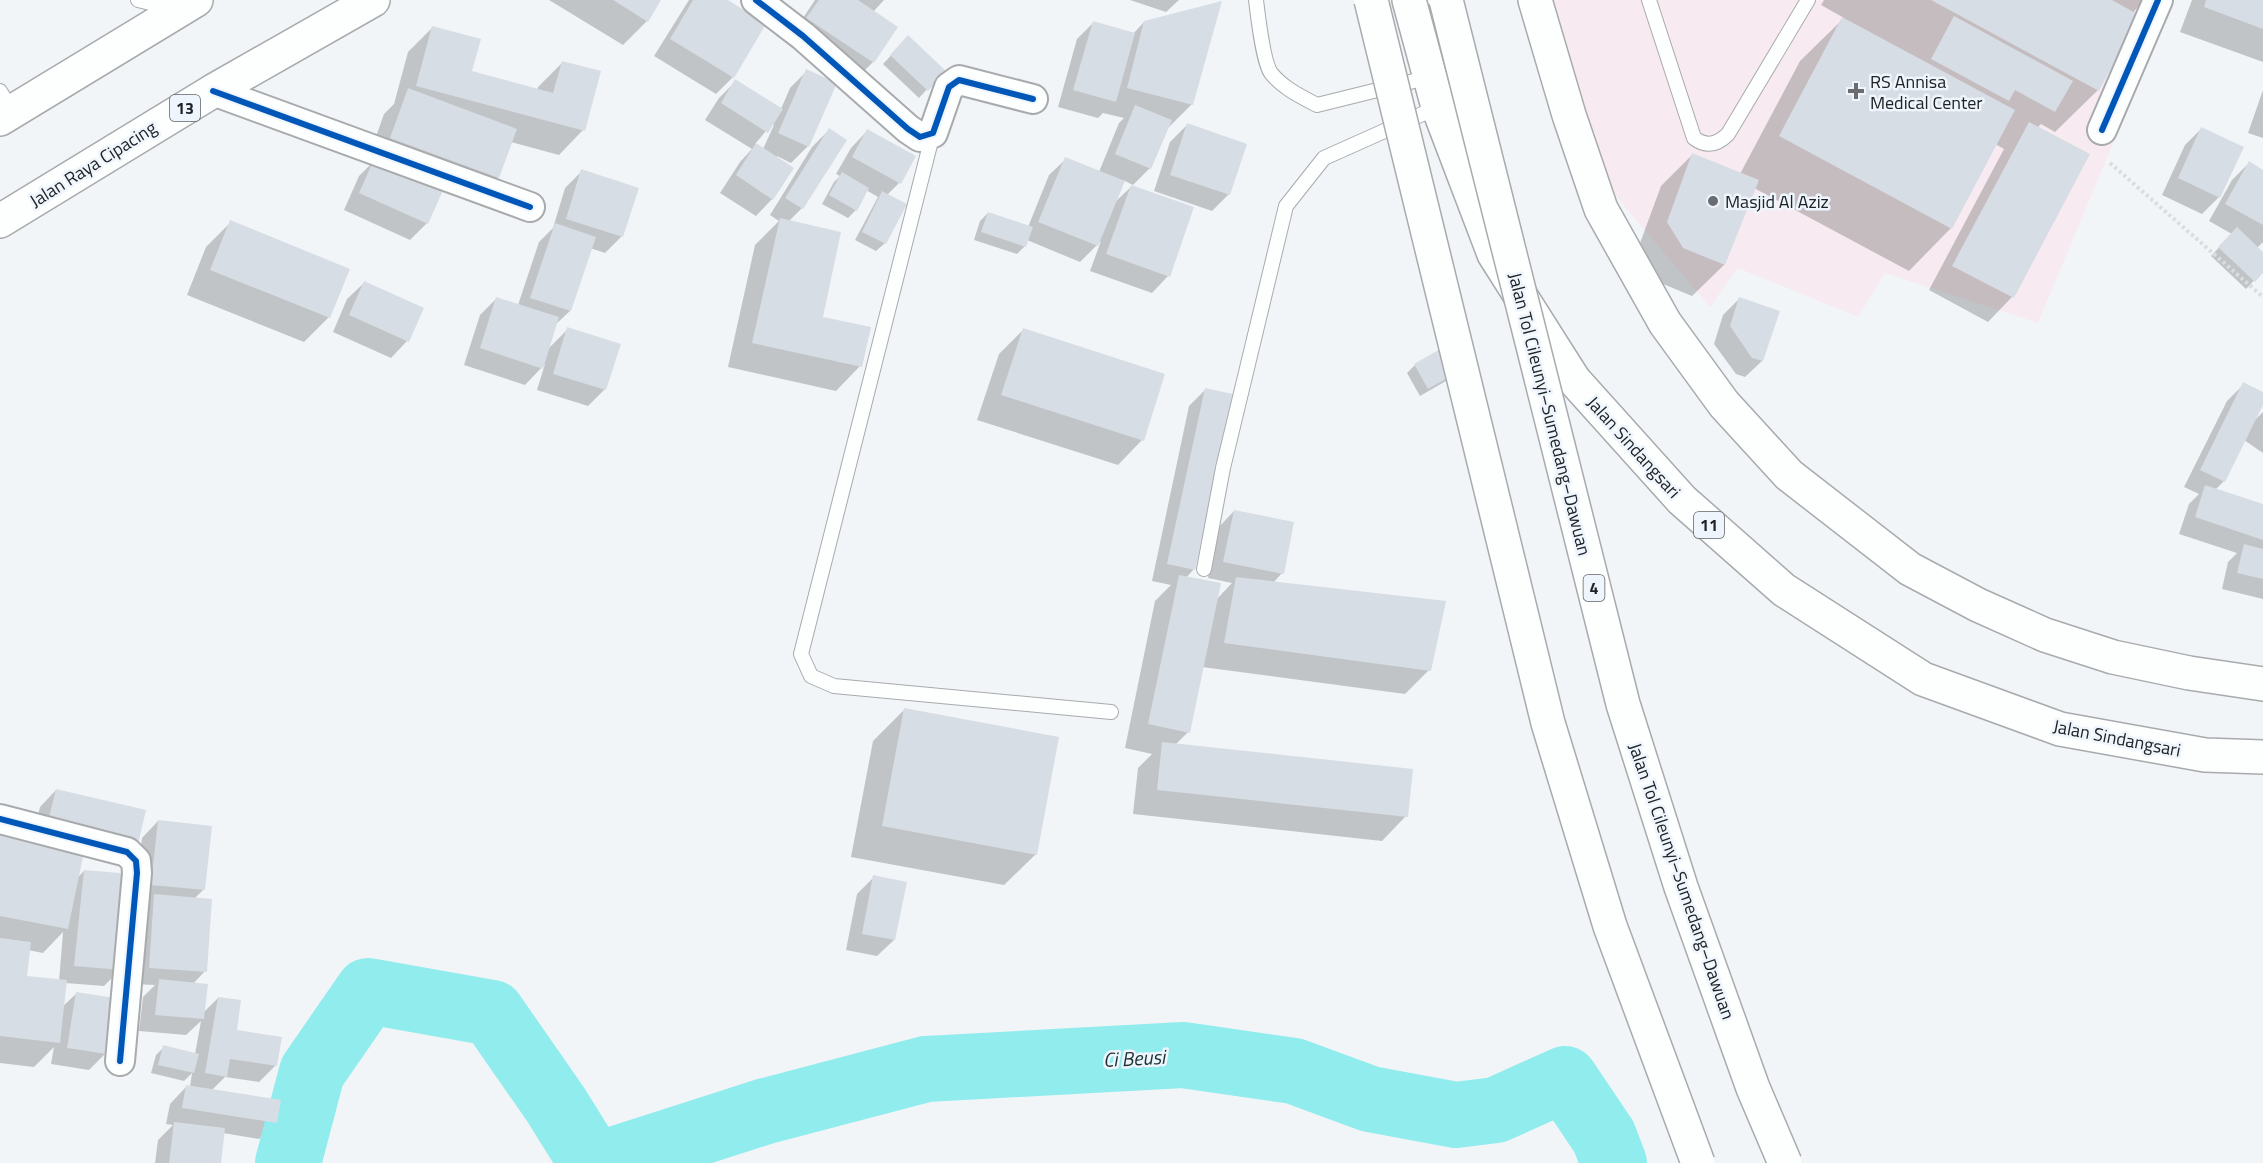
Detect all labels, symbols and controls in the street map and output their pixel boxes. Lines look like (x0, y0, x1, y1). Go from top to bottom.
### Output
place label: RS Annisa Medical Center (1870, 68, 1983, 116)
marker: RS Annisa Medical Center (1847, 82, 1865, 100)
road number: 13 (170, 95, 200, 121)
street label: Jalan Raya Cipacing (24, 114, 162, 214)
place label: Masjid Al Aziz (1725, 188, 1829, 215)
marker: Masjid Al Aziz (1706, 194, 1720, 208)
street label: Jalan Tol Cileunyi–Sumedang–Dawuan (1502, 270, 1598, 558)
street label: Jalan Sindangsari (1581, 390, 1687, 504)
road number: 11 (1694, 512, 1724, 538)
road number: 4 (1584, 575, 1604, 601)
street label: Jalan Sindangsari (2051, 712, 2183, 764)
street label: Jalan Tol Cileunyi–Sumedang–Dawuan (1622, 739, 1742, 1023)
water label: Ci Beusi (1102, 1041, 1169, 1075)

